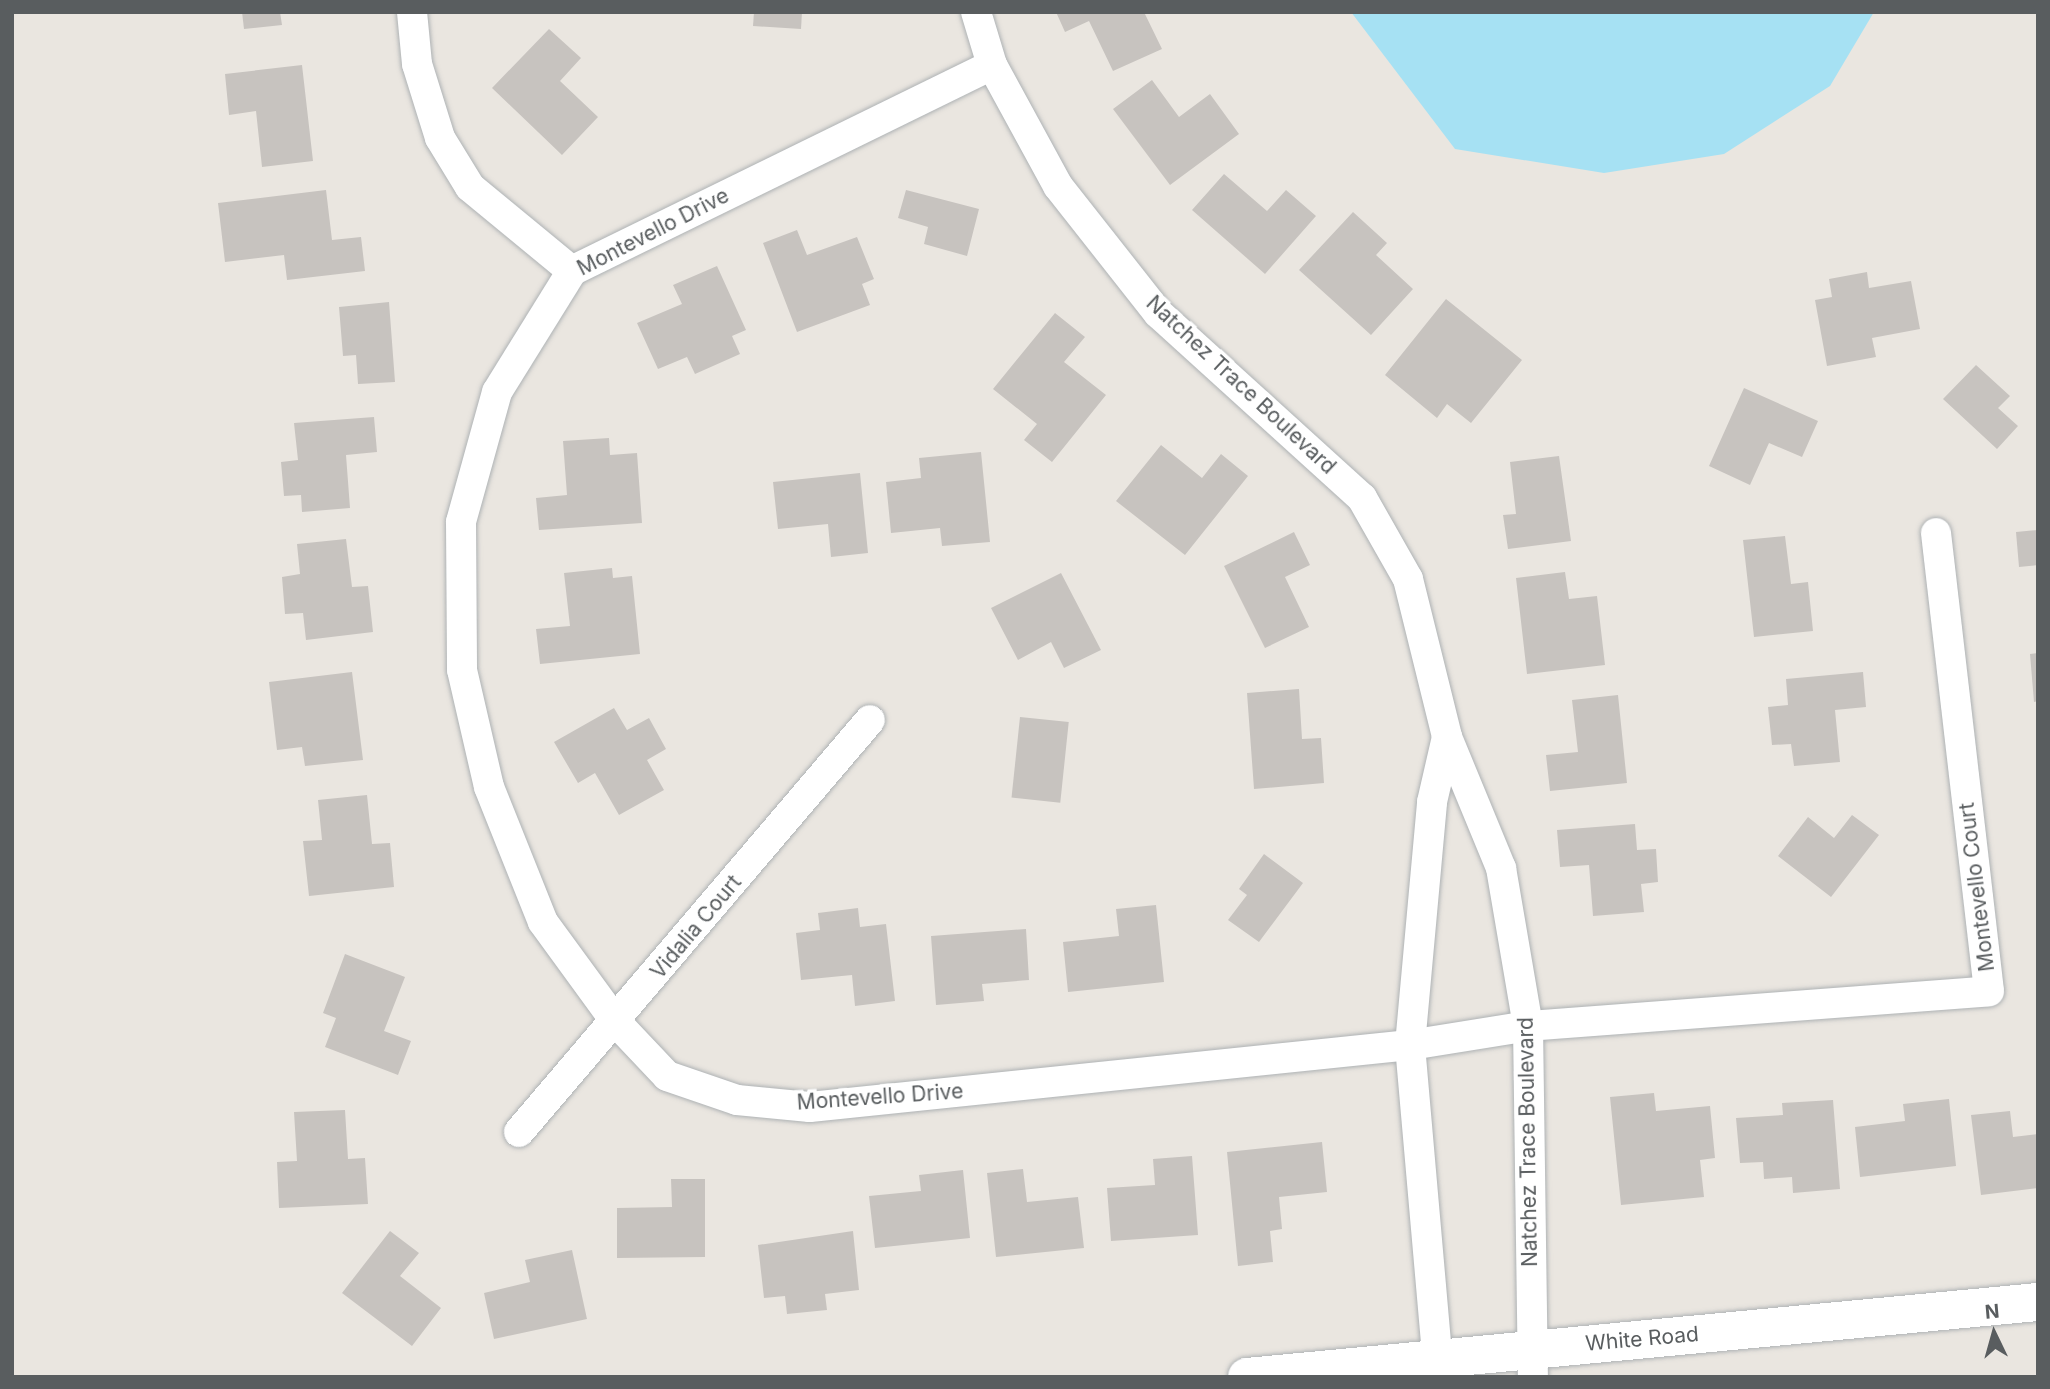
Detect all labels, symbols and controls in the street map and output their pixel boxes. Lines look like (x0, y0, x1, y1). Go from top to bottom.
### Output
street label: Montevello Drive (573, 183, 733, 281)
street label: Natchez Trace Boulevard (1141, 291, 1341, 479)
street label: Montevello Court (1954, 801, 2000, 973)
street label: Vidalia Court (645, 870, 747, 984)
street label: Natchez Trace Boulevard (1513, 1017, 1543, 1267)
street label: Montevello Drive (796, 1079, 964, 1115)
north arrow (1959, 1298, 2029, 1368)
text: N (1984, 1299, 2000, 1324)
street label: White Road (1584, 1321, 1700, 1357)

